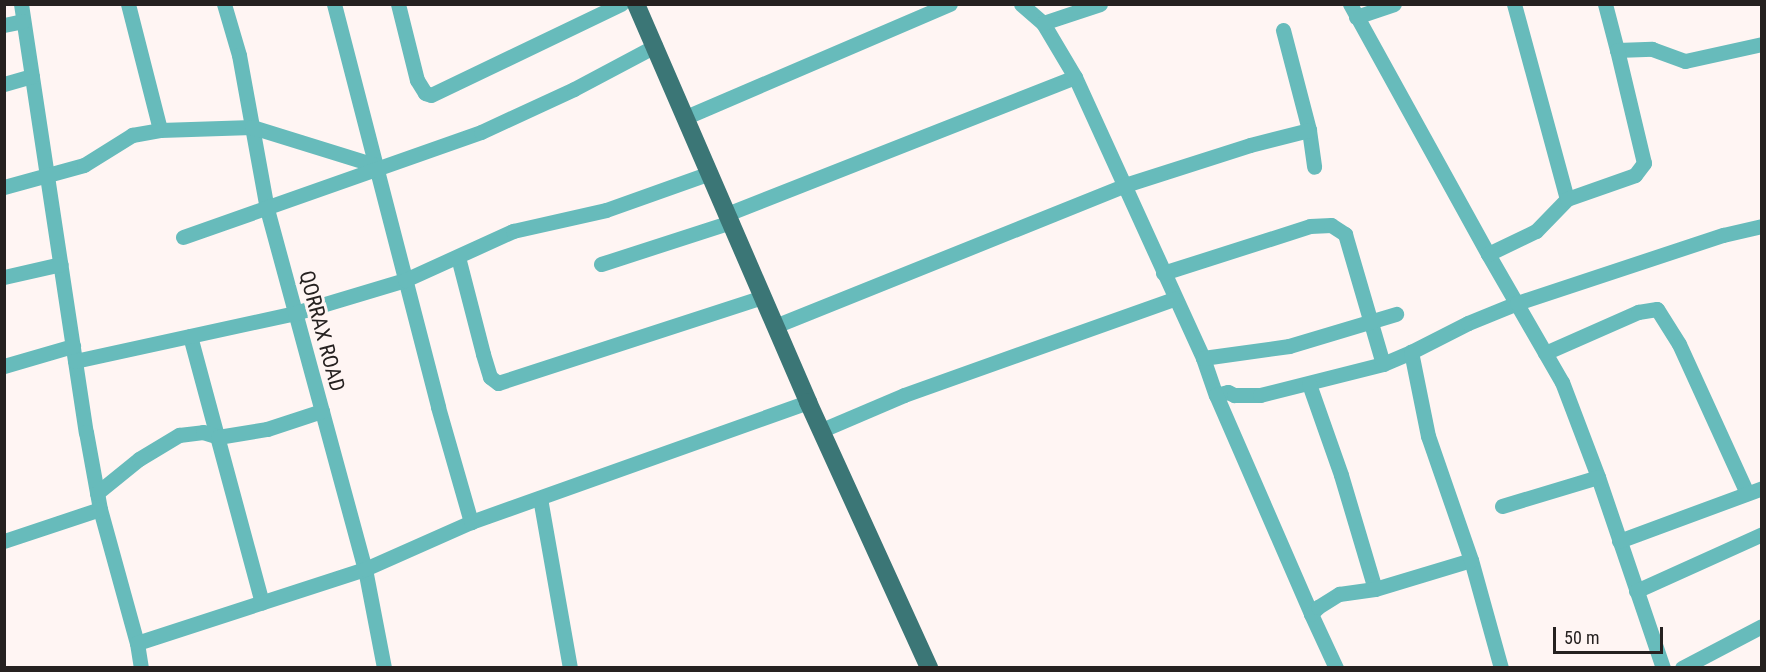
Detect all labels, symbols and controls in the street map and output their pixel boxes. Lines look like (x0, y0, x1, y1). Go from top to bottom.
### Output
street label: QORRAX ROAD (294, 268, 350, 394)
scale bar (1556, 615, 1666, 653)
text: 50 m (1564, 627, 1599, 648)

